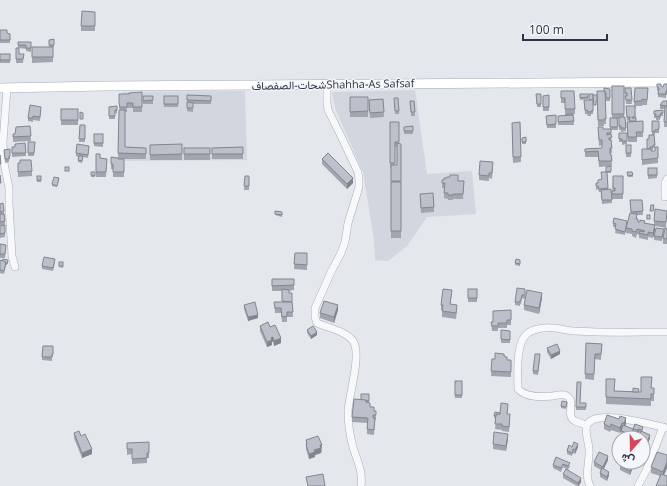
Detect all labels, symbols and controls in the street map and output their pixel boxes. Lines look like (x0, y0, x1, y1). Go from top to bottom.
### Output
scale bar (523, 16, 607, 42)
text: 100 m (529, 21, 564, 38)
street label: شحات-الصفصافShahha-As Safsaf (252, 75, 416, 93)
north arrow (611, 430, 651, 470)
text: ش (619, 451, 636, 469)

